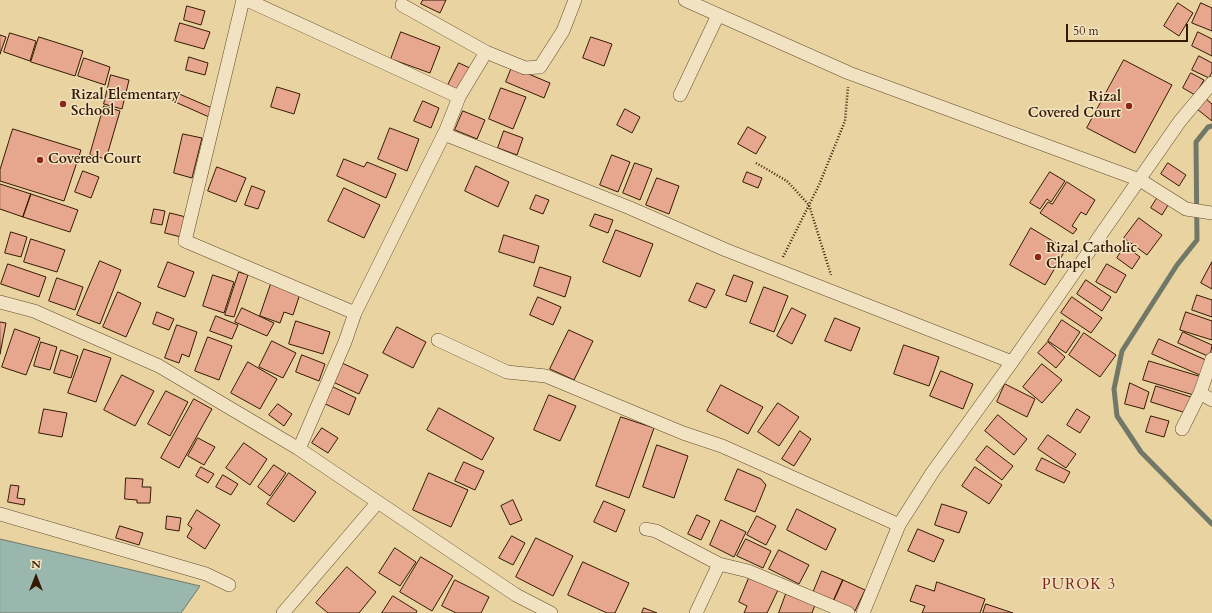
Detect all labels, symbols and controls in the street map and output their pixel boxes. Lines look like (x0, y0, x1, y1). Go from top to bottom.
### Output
scale bar (1068, 16, 1190, 42)
text: 50 m (1073, 23, 1099, 39)
place label: Rizal Elementary School (71, 88, 180, 120)
place label: Rizal Covered Court (1028, 90, 1121, 122)
marker: Rizal Elementary School (58, 99, 68, 109)
marker: Rizal Covered Court (1124, 101, 1134, 111)
place label: Covered Court (48, 152, 141, 168)
marker: Covered Court (35, 155, 45, 165)
place label: Rizal Catholic Chapel (1046, 241, 1137, 274)
marker: Rizal Catholic Chapel (1033, 252, 1043, 262)
north arrow (16, 557, 56, 597)
text: N (31, 557, 41, 572)
district label: PUROK 3 (1042, 577, 1116, 595)

